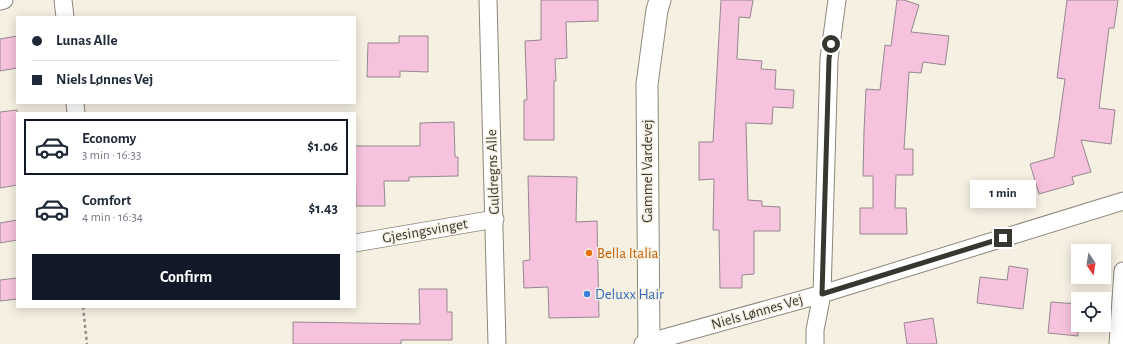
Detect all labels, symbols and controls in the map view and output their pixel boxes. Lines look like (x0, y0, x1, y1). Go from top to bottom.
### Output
text: Lunas Alle (56, 33, 118, 48)
route start (822, 35, 840, 53)
text: Niels Lønnes Vej (56, 72, 153, 87)
street label: Gammel Vardevej (640, 119, 655, 223)
icon: car (34, 129, 70, 165)
street label: Guldregns Alle (484, 129, 502, 215)
text: Economy (82, 131, 136, 146)
text: $1.06 (307, 139, 338, 154)
text: 3 min · 16:33 (82, 149, 141, 162)
callout: 1 min (970, 180, 1036, 208)
text: 1 min (989, 187, 1017, 200)
icon: car (34, 191, 70, 227)
text: Comfort (82, 193, 131, 208)
text: $1.43 (308, 201, 338, 216)
text: 4 min · 16:34 (82, 211, 143, 224)
street label: Gjesingsvinget (381, 216, 469, 246)
route end (994, 229, 1012, 247)
north arrow (1071, 244, 1111, 284)
map controls (1071, 244, 1111, 332)
place label: Bella Italia (597, 246, 659, 261)
marker: Bella Italia (584, 248, 594, 258)
button: Confirm (32, 254, 340, 300)
place label: Deluxx Hair (595, 287, 664, 302)
marker: Deluxx Hair (582, 289, 592, 299)
street label: Niels Lønnes Vej (709, 292, 805, 332)
button: locate (1071, 292, 1111, 332)

